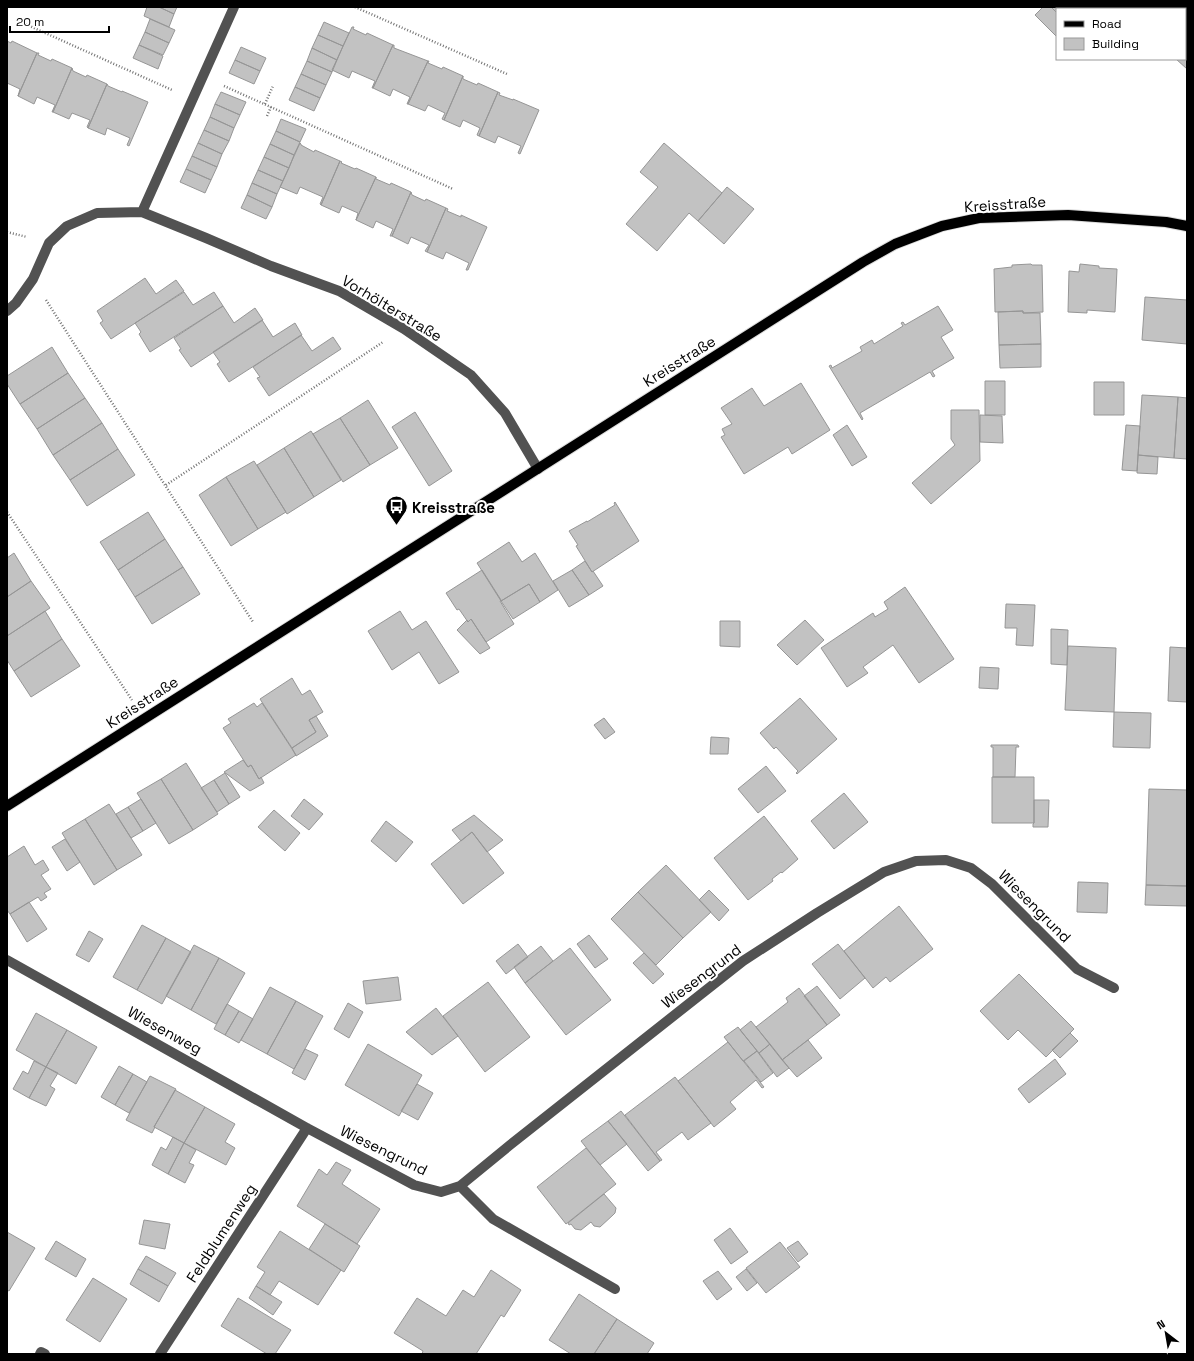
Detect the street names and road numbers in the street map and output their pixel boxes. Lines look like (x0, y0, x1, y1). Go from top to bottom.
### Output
street label: Kreisstraße (963, 192, 1047, 216)
street label: Vorhölterstraße (338, 271, 446, 346)
street label: Kreisstraße (639, 331, 719, 391)
street label: Kreisstraße (102, 672, 182, 732)
street label: Wiesengrund (995, 866, 1075, 946)
street label: Wiesengrund (657, 940, 745, 1012)
street label: Wiesenweg (125, 1002, 205, 1058)
street label: Wiesengrund (337, 1121, 431, 1179)
street label: Feldblumenweg (182, 1180, 260, 1286)

